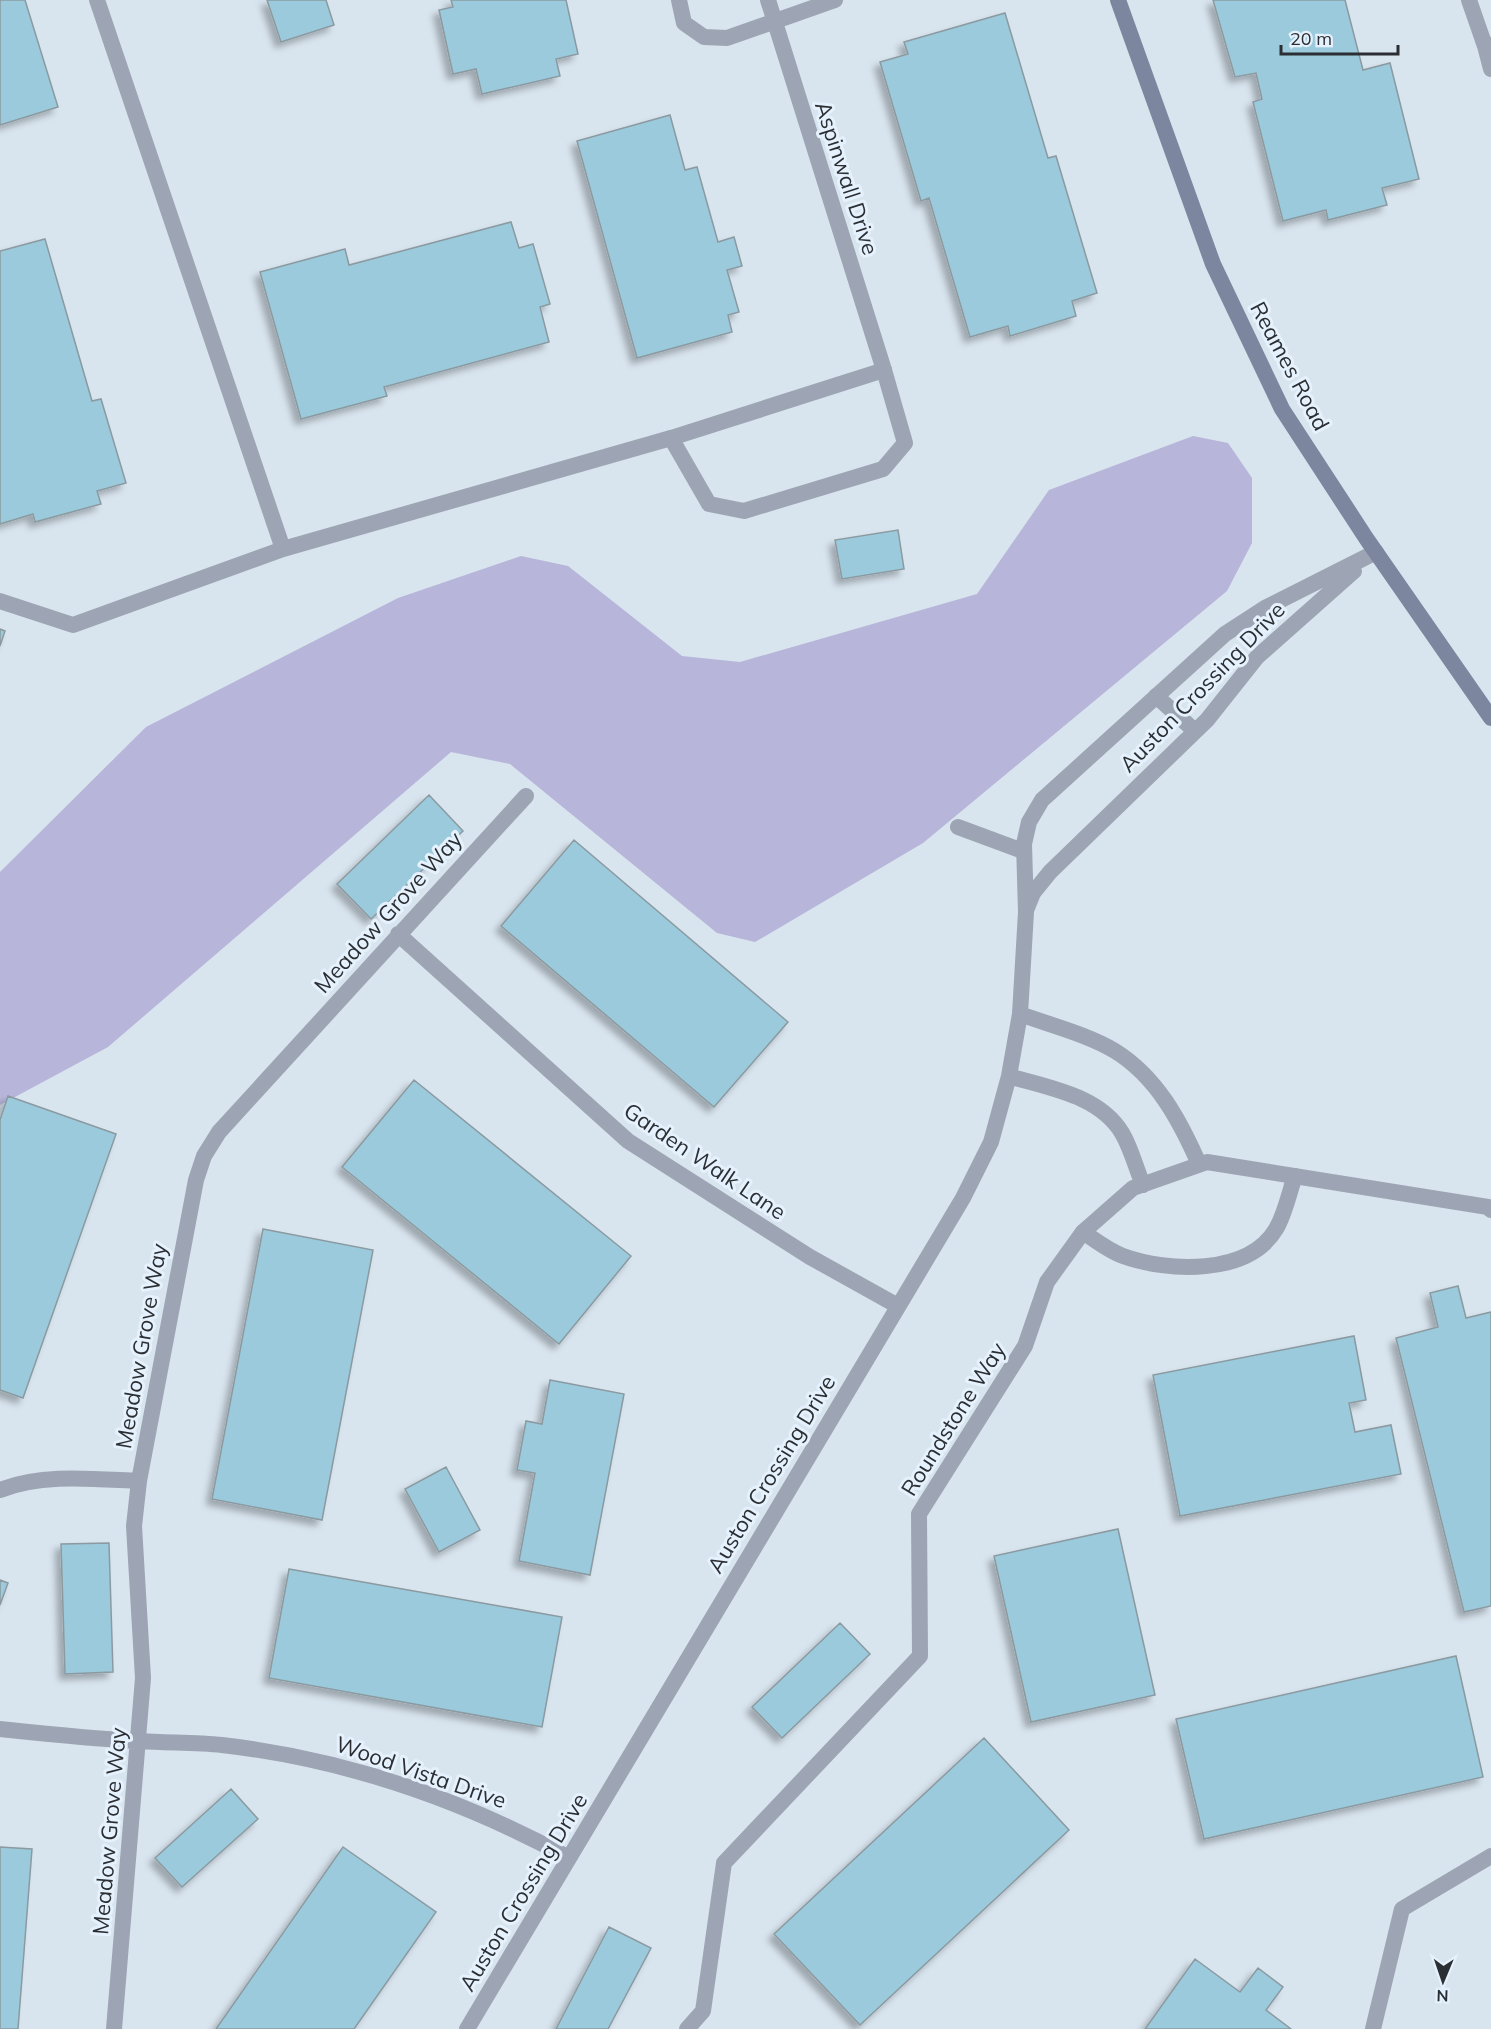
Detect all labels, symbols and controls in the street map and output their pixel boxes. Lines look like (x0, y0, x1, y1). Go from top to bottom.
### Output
scale bar (1281, 18, 1398, 56)
text: 20 m (1290, 27, 1332, 50)
street label: Aspinwall Drive (809, 98, 885, 258)
street label: Reames Road (1244, 297, 1336, 435)
street label: Auston Crossing Drive (1113, 596, 1291, 778)
street label: Meadow Grove Way (308, 825, 468, 999)
street label: Garden Walk Lane (619, 1096, 791, 1226)
street label: Meadow Grove Way (109, 1241, 173, 1451)
street label: Roundstone Way (895, 1337, 1012, 1501)
street label: Auston Crossing Drive (701, 1370, 841, 1578)
street label: Meadow Grove Way (86, 1726, 132, 1936)
street label: Wood Vista Drive (332, 1730, 510, 1814)
street label: Auston Crossing Drive (453, 1788, 593, 1996)
north arrow (1413, 1951, 1473, 2011)
text: N (1436, 1986, 1449, 2006)

